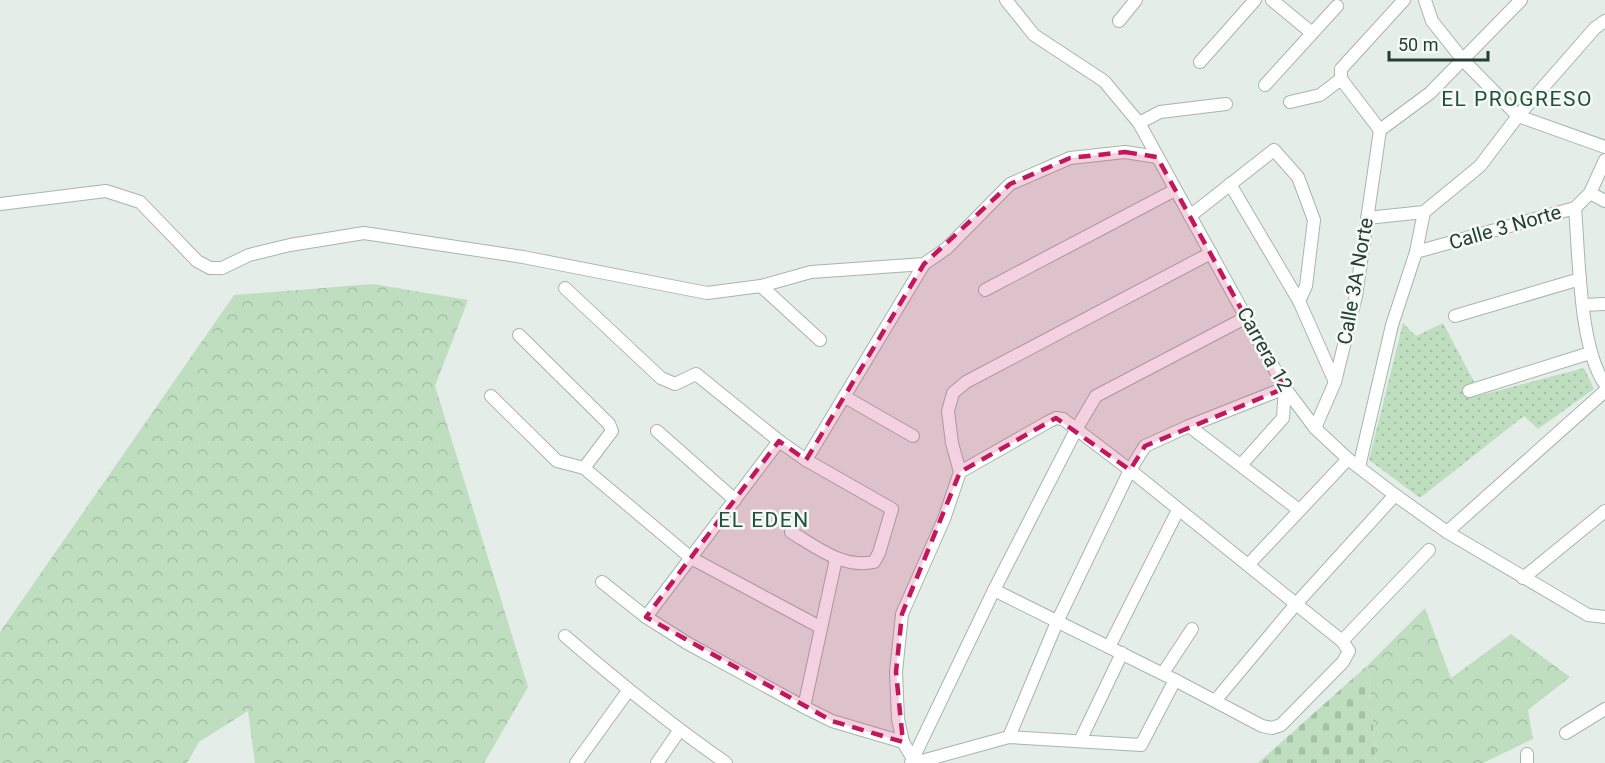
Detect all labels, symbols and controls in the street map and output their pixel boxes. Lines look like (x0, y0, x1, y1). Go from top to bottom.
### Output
scale bar (1389, 24, 1488, 62)
text: 50 m (1398, 34, 1438, 55)
district label: EL PROGRESO (1441, 87, 1593, 111)
street label: Calle 3 Norte (1446, 200, 1564, 254)
street label: Calle 3A Norte (1332, 216, 1378, 346)
street label: Carrera 12 (1232, 303, 1298, 395)
district label: EL EDEN (718, 508, 810, 532)

